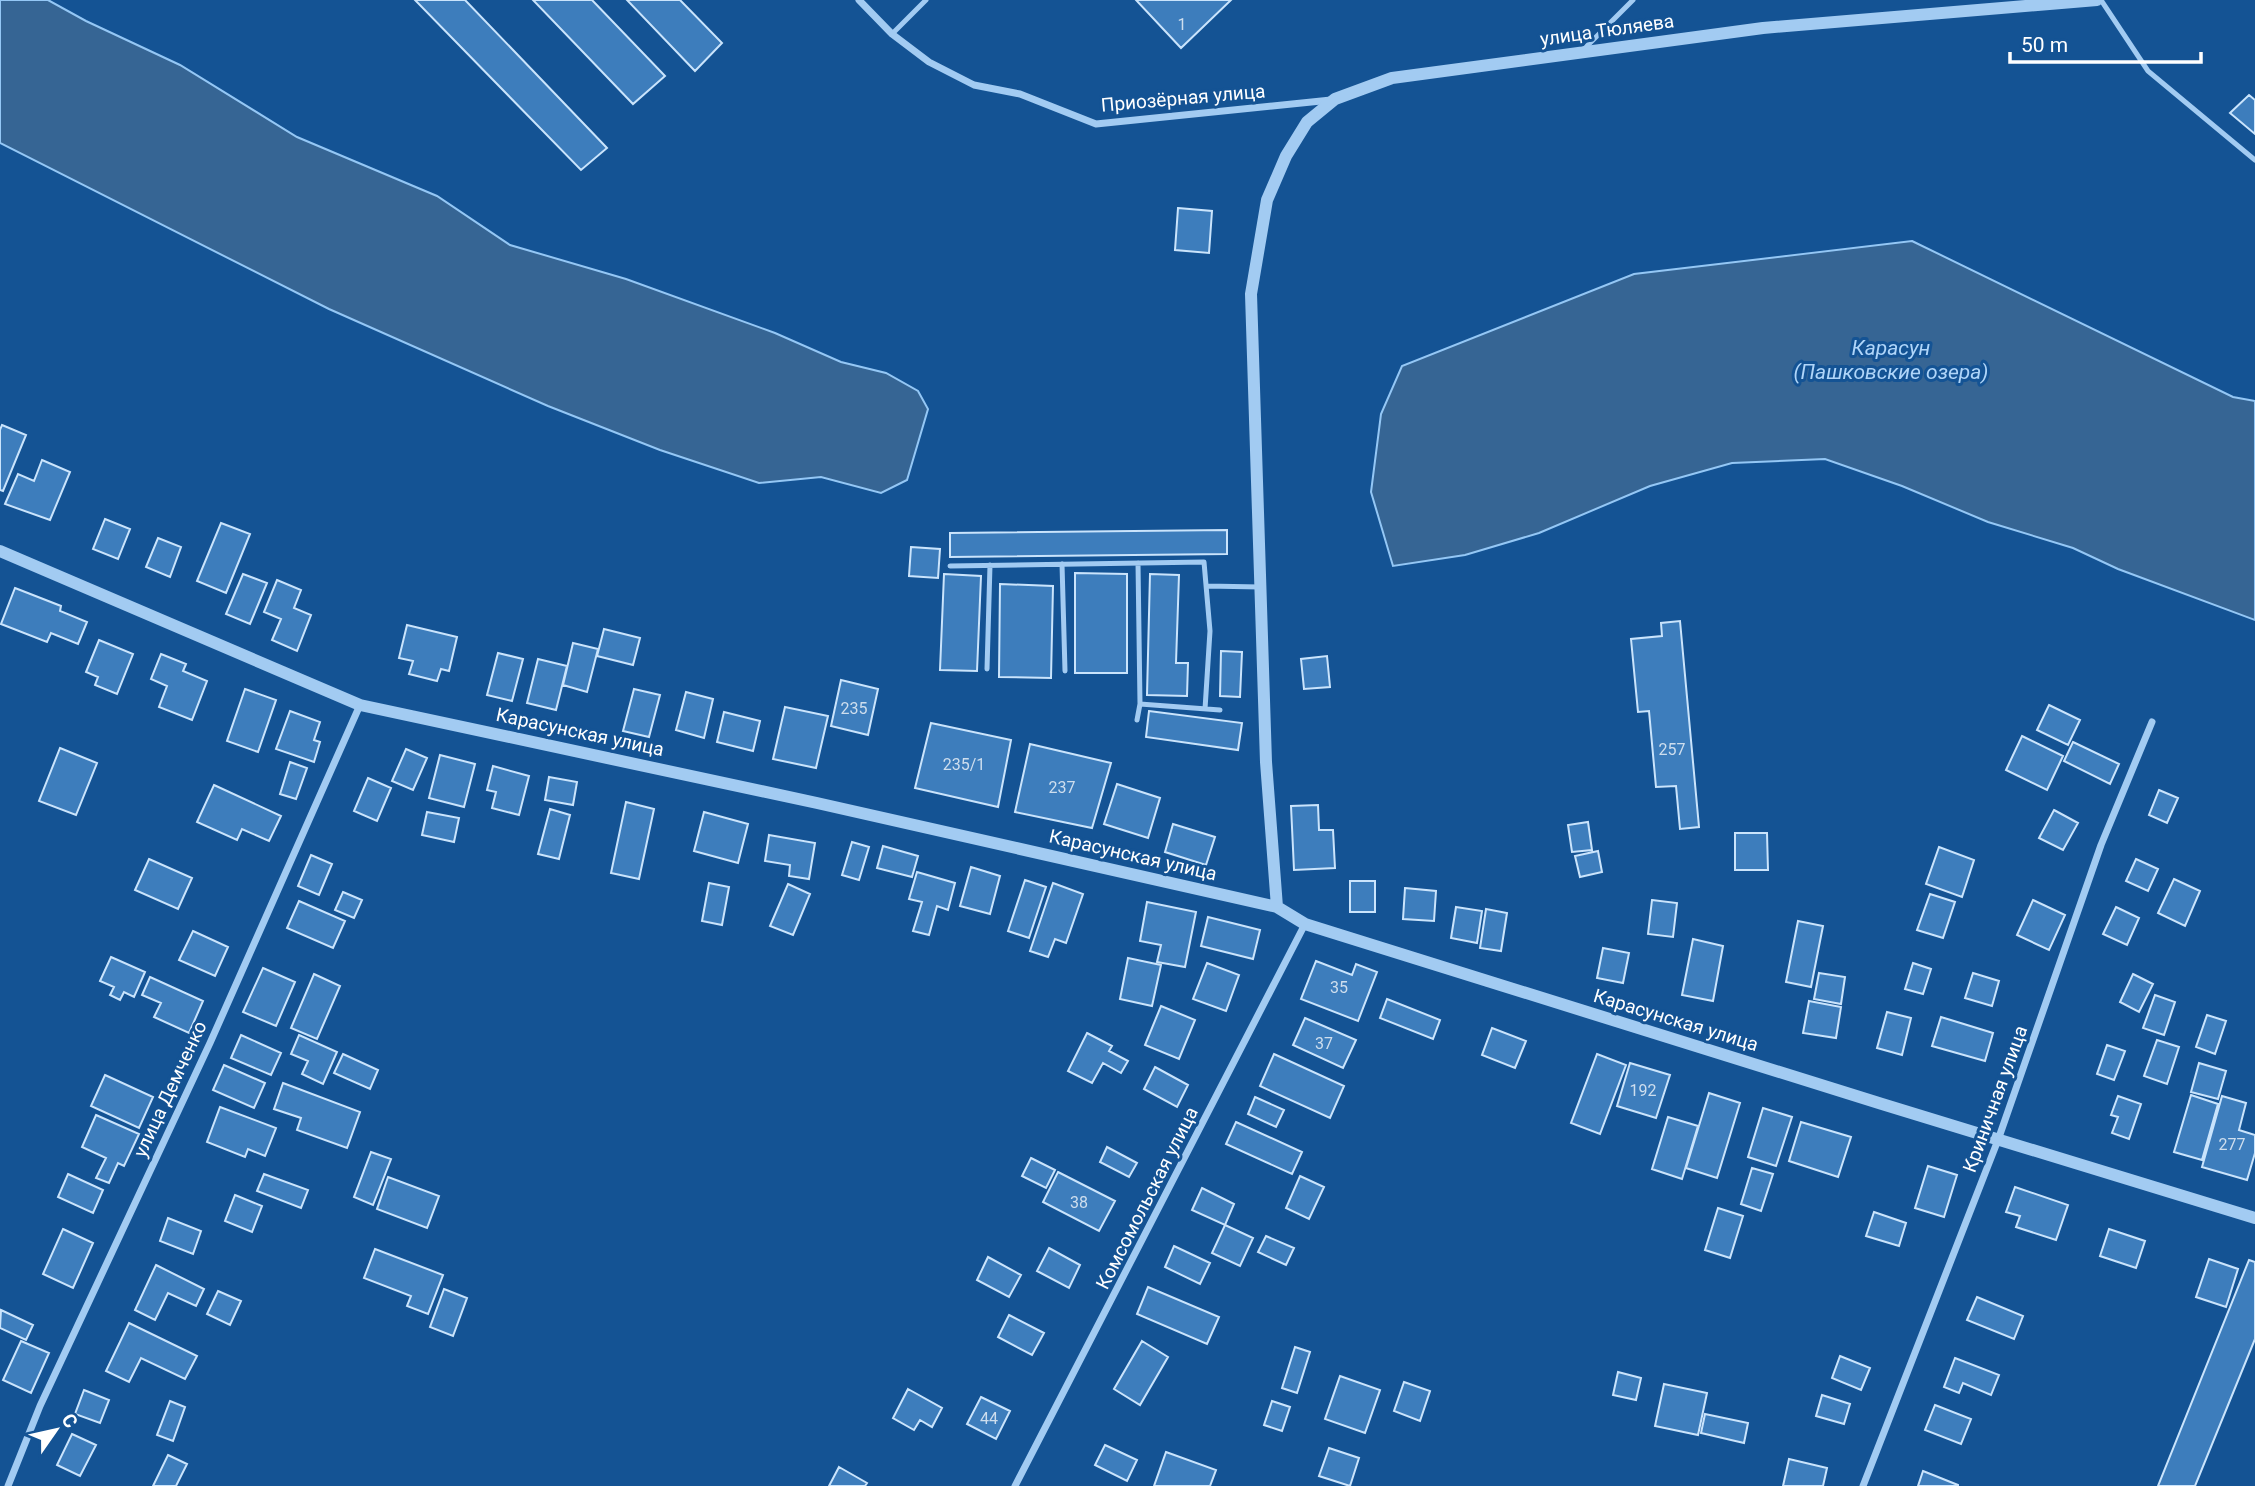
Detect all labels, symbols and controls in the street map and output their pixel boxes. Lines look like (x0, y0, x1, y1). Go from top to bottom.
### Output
street label: улица Тюляева (1539, 9, 1675, 51)
house number: 1 (1178, 15, 1187, 34)
scale bar (2010, 21, 2201, 65)
text: 50 m (2021, 33, 2068, 57)
street label: Приозёрная улица (1100, 79, 1266, 117)
water label: Карасун (Пашковские озера) (1794, 336, 1988, 384)
house number: 235 (841, 699, 867, 718)
street label: Карасунская улица (494, 703, 666, 761)
house number: 257 (1659, 740, 1685, 759)
house number: 235/1 (943, 755, 985, 774)
house number: 237 (1049, 778, 1075, 797)
street label: Карасунская улица (1047, 825, 1219, 885)
house number: 35 (1330, 978, 1348, 997)
street label: Карасунская улица (1591, 984, 1761, 1056)
street label: улица Демченко (128, 1017, 212, 1161)
street label: Криничная улица (1958, 1022, 2032, 1176)
house number: 37 (1315, 1034, 1333, 1053)
house number: 192 (1630, 1081, 1656, 1100)
street label: Комсомольская улица (1091, 1103, 1203, 1293)
house number: 277 (2219, 1135, 2245, 1154)
house number: 38 (1070, 1193, 1088, 1212)
north arrow (21, 1395, 91, 1465)
text: С (57, 1409, 83, 1432)
house number: 44 (980, 1409, 998, 1428)

